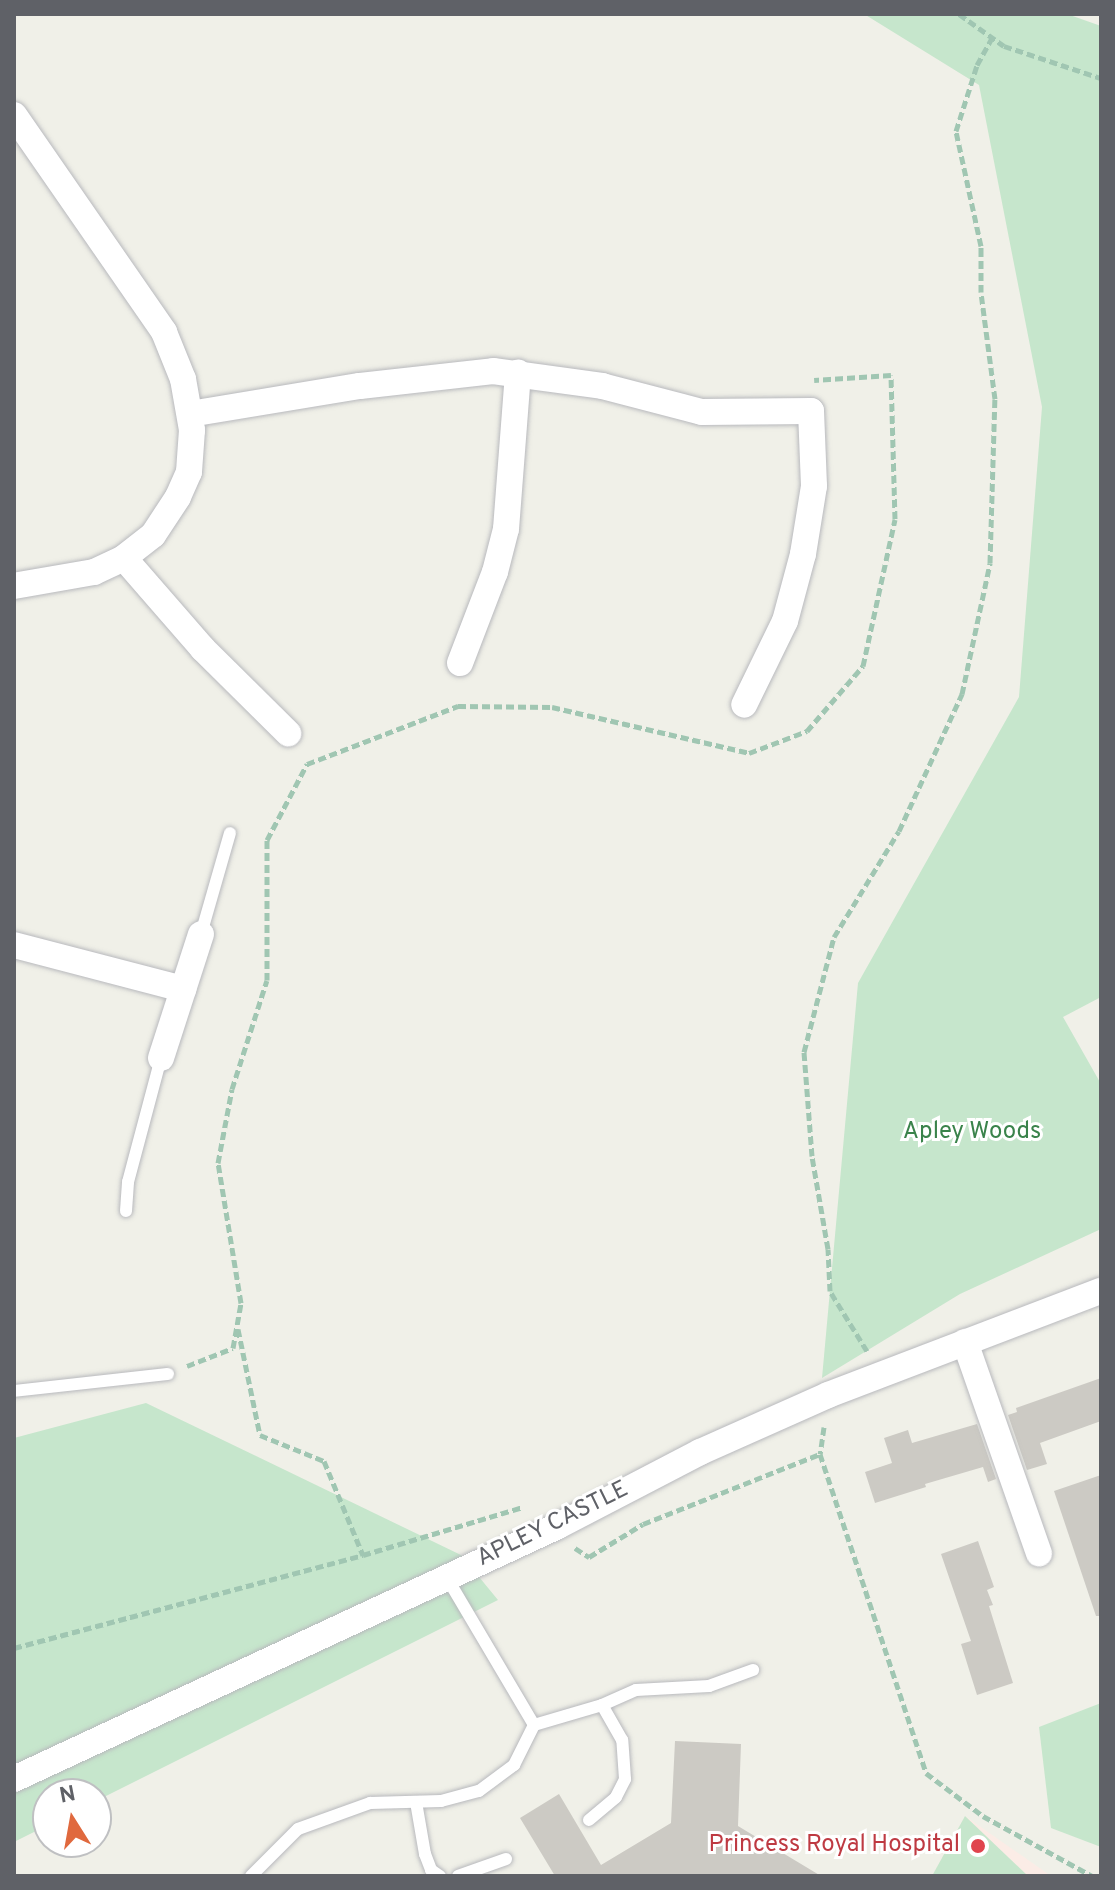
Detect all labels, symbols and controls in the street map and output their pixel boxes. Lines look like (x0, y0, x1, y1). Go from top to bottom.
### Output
park label: Apley Woods (903, 1119, 1041, 1147)
street label: APLEY CASTLE (472, 1476, 634, 1574)
north arrow (32, 1778, 112, 1858)
text: N (57, 1781, 78, 1811)
place label: Princess Royal Hospital (709, 1832, 960, 1860)
marker: Princess Royal Hospital (967, 1835, 989, 1857)

